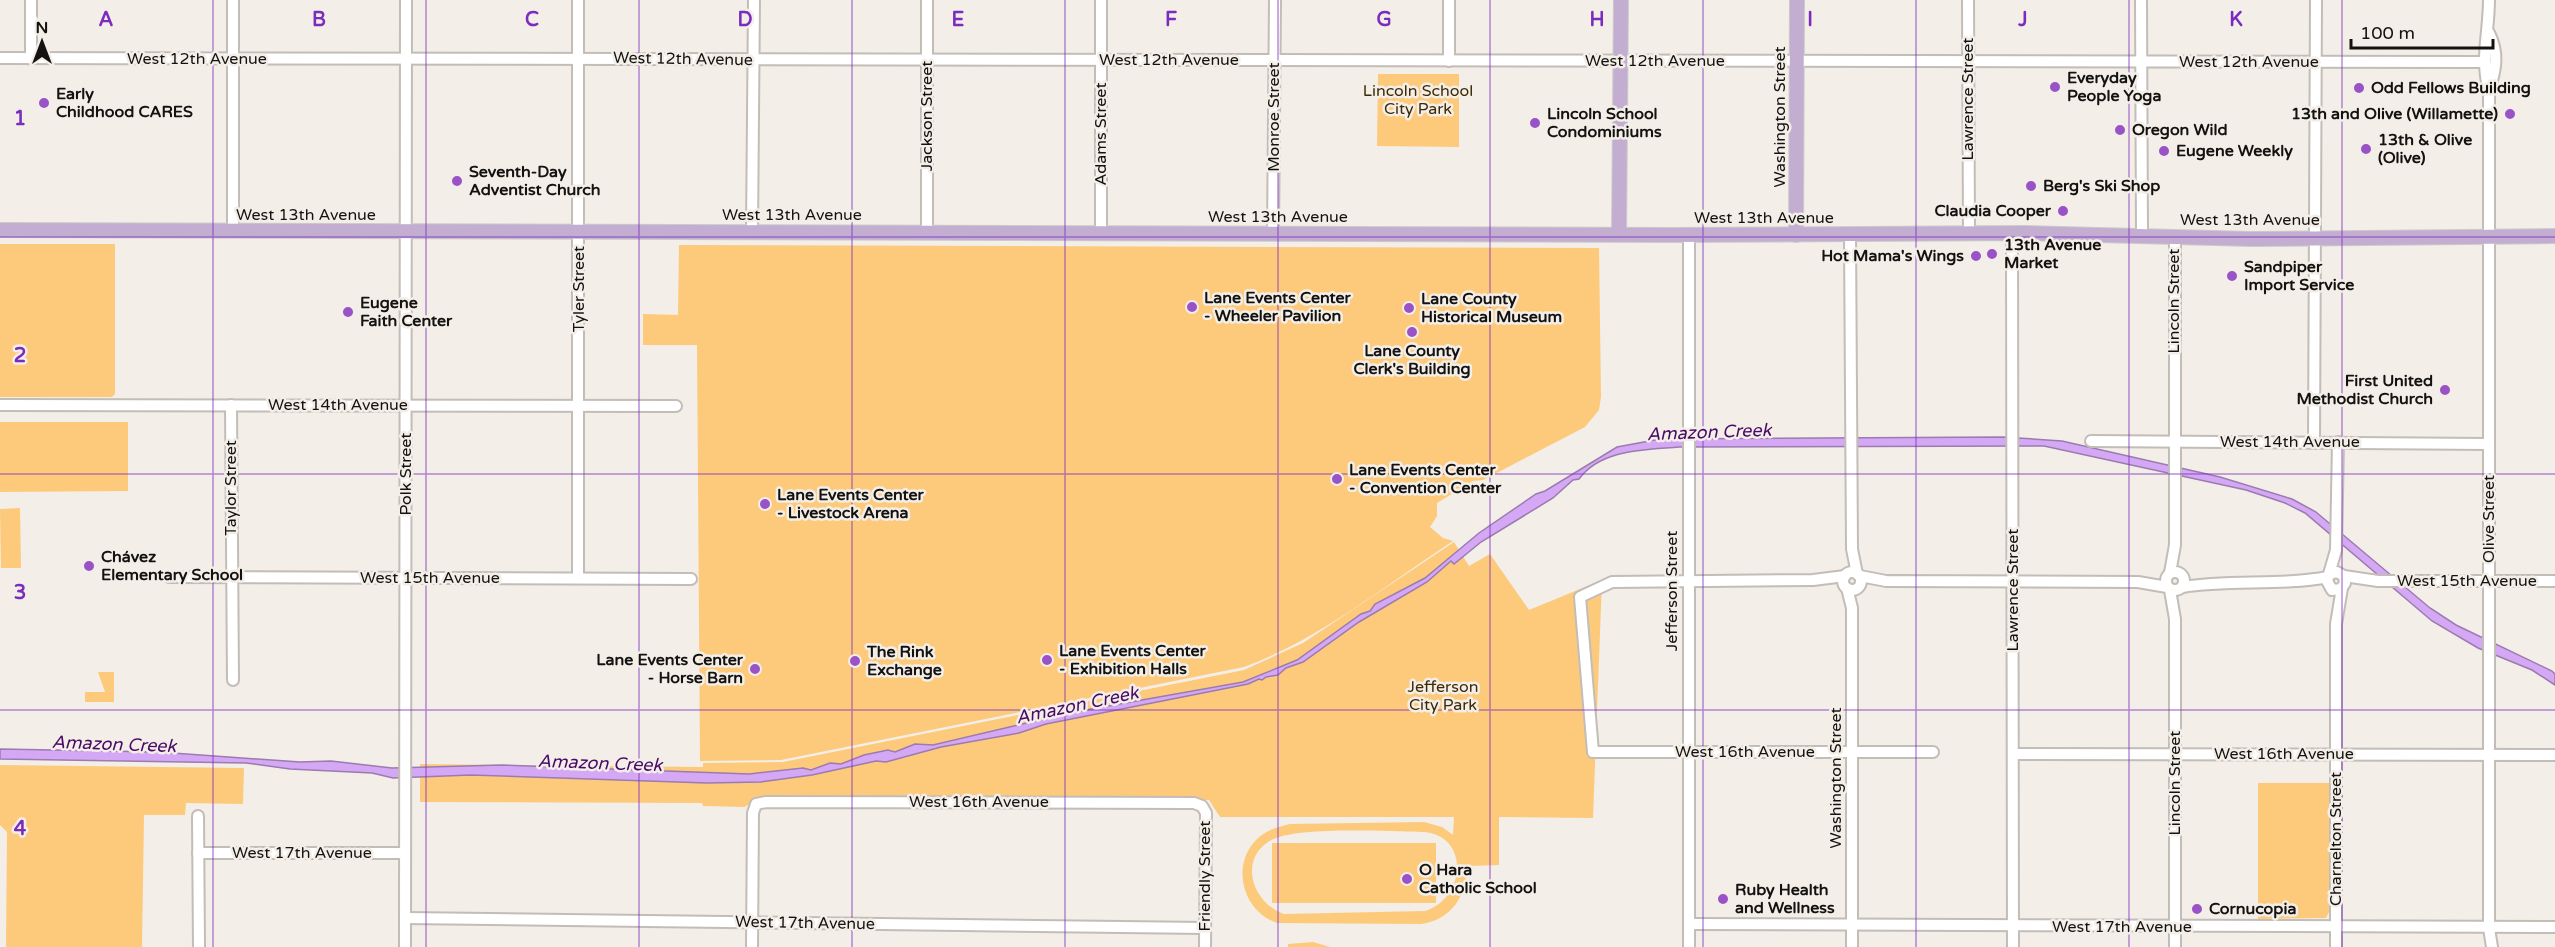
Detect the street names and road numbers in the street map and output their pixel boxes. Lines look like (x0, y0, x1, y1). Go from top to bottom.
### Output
street label: Lawrence Street (1958, 38, 1978, 160)
street label: Washington Street (1770, 46, 1790, 188)
street label: West 12th Avenue (613, 48, 753, 70)
street label: West 12th Avenue (127, 49, 267, 69)
street label: West 12th Avenue (1099, 50, 1239, 70)
street label: West 12th Avenue (1585, 51, 1725, 71)
street label: West 12th Avenue (2179, 52, 2319, 72)
street label: Jackson Street (917, 61, 937, 171)
street label: Monroe Street (1264, 62, 1284, 172)
street label: Adams Street (1091, 82, 1111, 186)
street label: West 13th Avenue (236, 205, 376, 225)
street label: West 13th Avenue (722, 205, 862, 225)
street label: West 13th Avenue (1208, 207, 1348, 227)
street label: West 13th Avenue (1694, 208, 1834, 228)
street label: West 13th Avenue (2180, 210, 2320, 230)
street label: Tyler Street (569, 246, 589, 332)
street label: Lincoln Street (2164, 249, 2184, 353)
street label: West 14th Avenue (268, 395, 408, 415)
street label: West 14th Avenue (2220, 432, 2360, 452)
street label: Polk Street (396, 433, 416, 515)
street label: Taylor Street (221, 440, 241, 536)
street label: Olive Street (2479, 475, 2499, 563)
street label: Lawrence Street (2003, 529, 2023, 651)
street label: Jefferson Street (1662, 531, 1682, 651)
street label: West 15th Avenue (360, 568, 500, 588)
street label: West 15th Avenue (2397, 571, 2537, 591)
street label: Washington Street (1826, 707, 1846, 849)
street label: Lincoln Street (2165, 731, 2185, 835)
street label: West 16th Avenue (1675, 742, 1815, 762)
street label: West 16th Avenue (2214, 744, 2354, 764)
street label: Charnelton Street (2326, 772, 2346, 906)
street label: West 16th Avenue (909, 792, 1049, 812)
street label: Friendly Street (1195, 821, 1215, 931)
street label: West 17th Avenue (232, 843, 372, 863)
street label: West 17th Avenue (735, 912, 875, 934)
street label: West 17th Avenue (2052, 917, 2192, 937)

